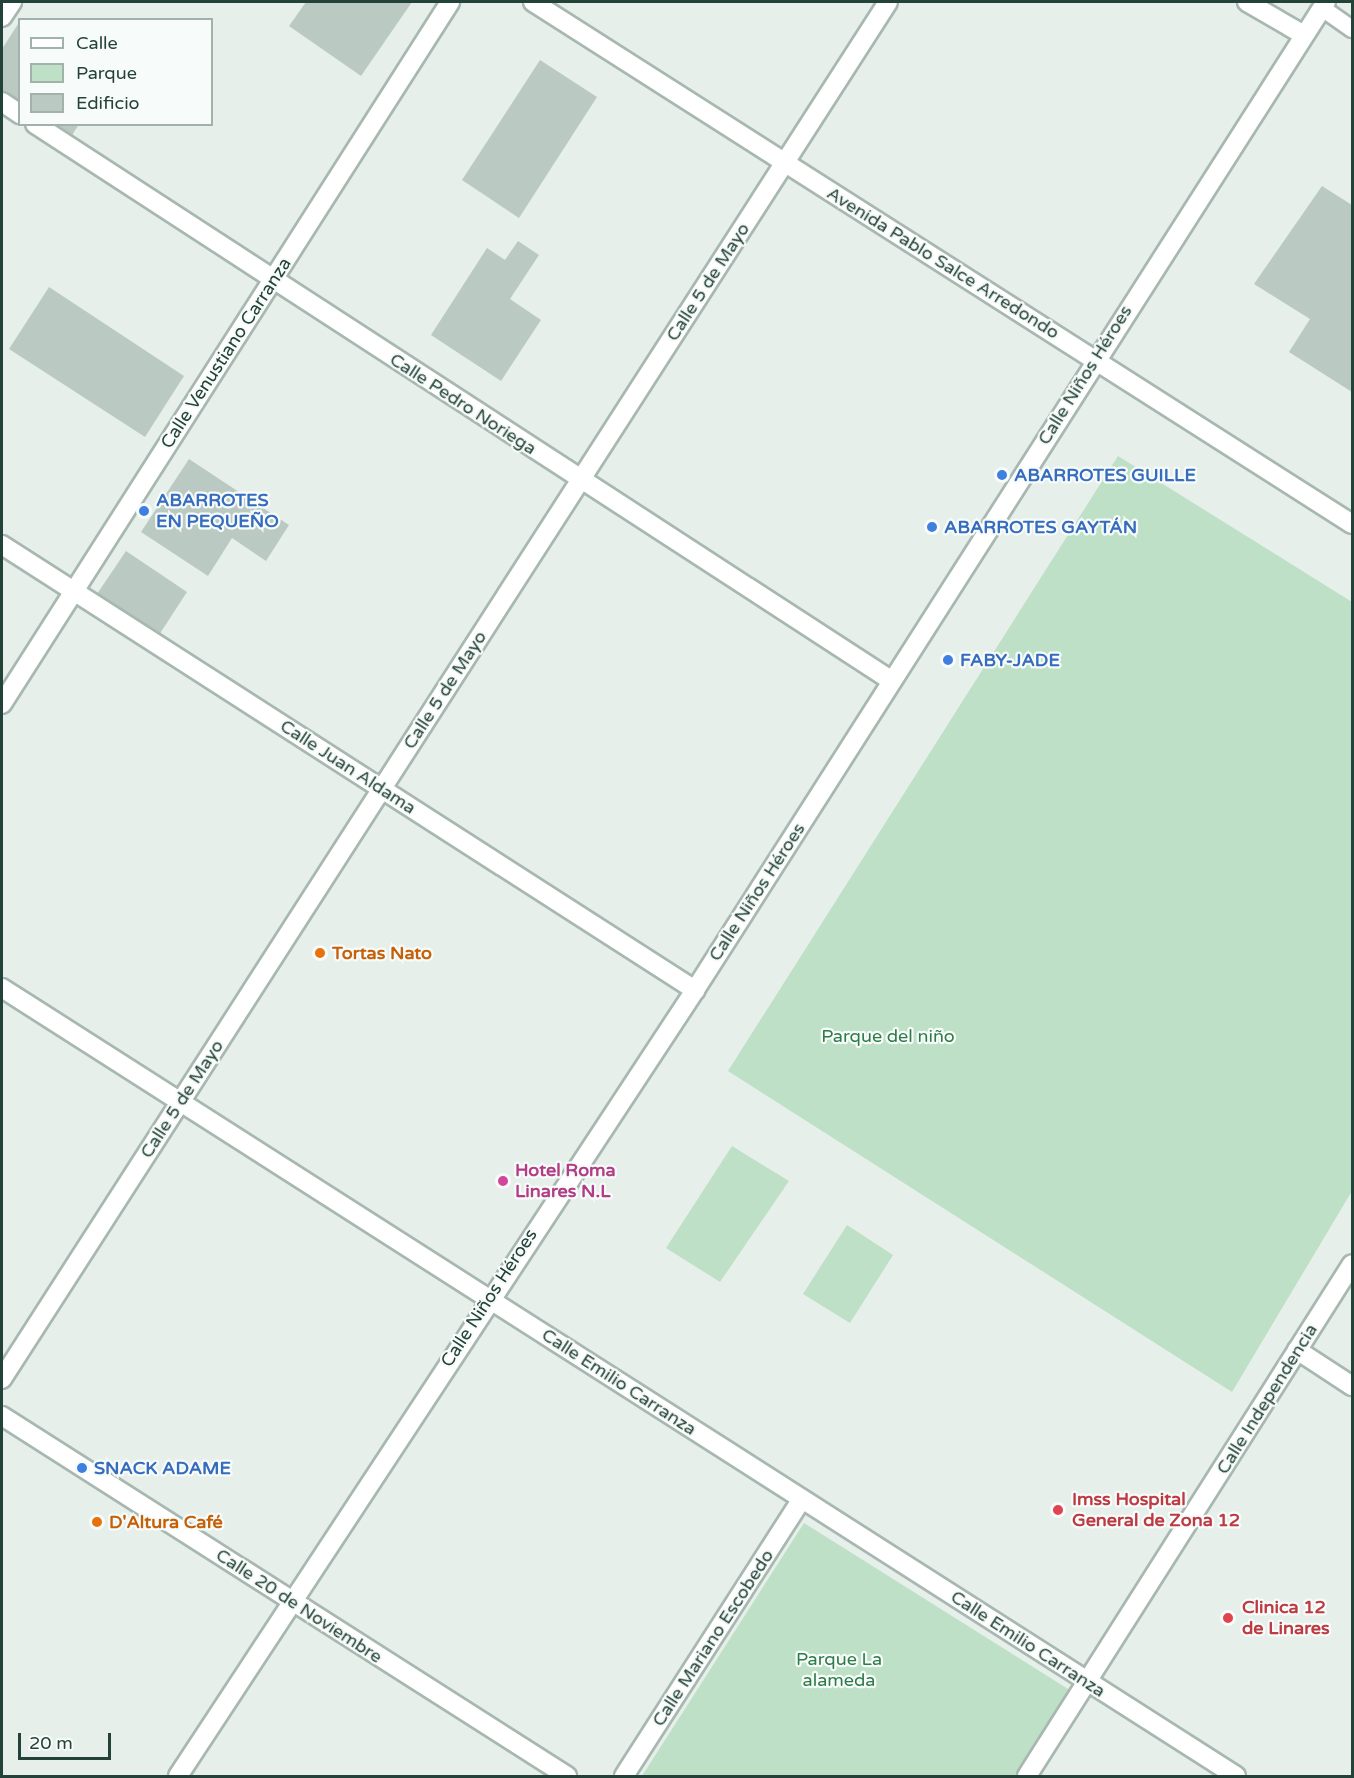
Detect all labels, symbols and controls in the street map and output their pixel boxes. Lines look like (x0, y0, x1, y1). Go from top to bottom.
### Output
legend (18, 18, 213, 126)
text: Calle (76, 32, 118, 54)
text: Parque (76, 62, 137, 84)
text: Edificio (76, 92, 140, 114)
street label: Avenida Pablo Salce Arredondo (823, 182, 1063, 344)
street label: Calle 5 de Mayo (662, 219, 754, 345)
street label: Calle Venustiano Carranza (156, 254, 296, 452)
street label: Calle Niños Héroes (1033, 301, 1137, 449)
street label: Calle Pedro Noriega (386, 349, 540, 459)
place label: ABARROTES GUILLE (1014, 464, 1196, 486)
marker: ABARROTES GUILLE (995, 468, 1009, 482)
place label: ABARROTES EN PEQUEÑO (156, 490, 279, 532)
marker: ABARROTES EN PEQUEÑO (137, 504, 151, 518)
place label: ABARROTES GAYTÁN (944, 516, 1137, 538)
marker: ABARROTES GAYTÁN (925, 520, 939, 534)
street label: Calle 5 de Mayo (399, 627, 491, 753)
place label: FABY-JADE (960, 649, 1060, 671)
marker: FABY-JADE (941, 653, 955, 667)
street label: Calle Juan Aldama (276, 715, 420, 819)
street label: Calle Niños Héroes (704, 819, 810, 965)
place label: Tortas Nato (332, 942, 432, 964)
marker: Tortas Nato (313, 946, 327, 960)
park label: Parque del niño (821, 1025, 955, 1047)
street label: Calle 5 de Mayo (136, 1036, 228, 1162)
place label: Hotel Roma Linares N.L (515, 1160, 616, 1202)
marker: Hotel Roma Linares N.L (496, 1174, 510, 1188)
street label: Calle Niños Héroes (436, 1225, 542, 1371)
street label: Calle Independencia (1212, 1320, 1322, 1478)
street label: Calle Emilio Carranza (538, 1324, 700, 1440)
place label: SNACK ADAME (94, 1457, 231, 1479)
marker: SNACK ADAME (75, 1461, 89, 1475)
place label: Imss Hospital General de Zona 12 (1072, 1489, 1240, 1532)
marker: Imss Hospital General de Zona 12 (1049, 1501, 1067, 1519)
place label: D'Altura Café (109, 1511, 223, 1533)
marker: D'Altura Café (90, 1515, 104, 1529)
street label: Calle 20 de Noviembre (212, 1544, 386, 1668)
street label: Calle Mariano Escobedo (648, 1546, 778, 1730)
street label: Calle Emilio Carranza (947, 1586, 1109, 1702)
place label: Clinica 12 de Linares (1242, 1597, 1330, 1640)
marker: Clinica 12 de Linares (1219, 1609, 1237, 1627)
park label: Parque La alameda (796, 1649, 882, 1692)
scale bar (21, 1721, 114, 1759)
text: 20 m (29, 1732, 73, 1754)

